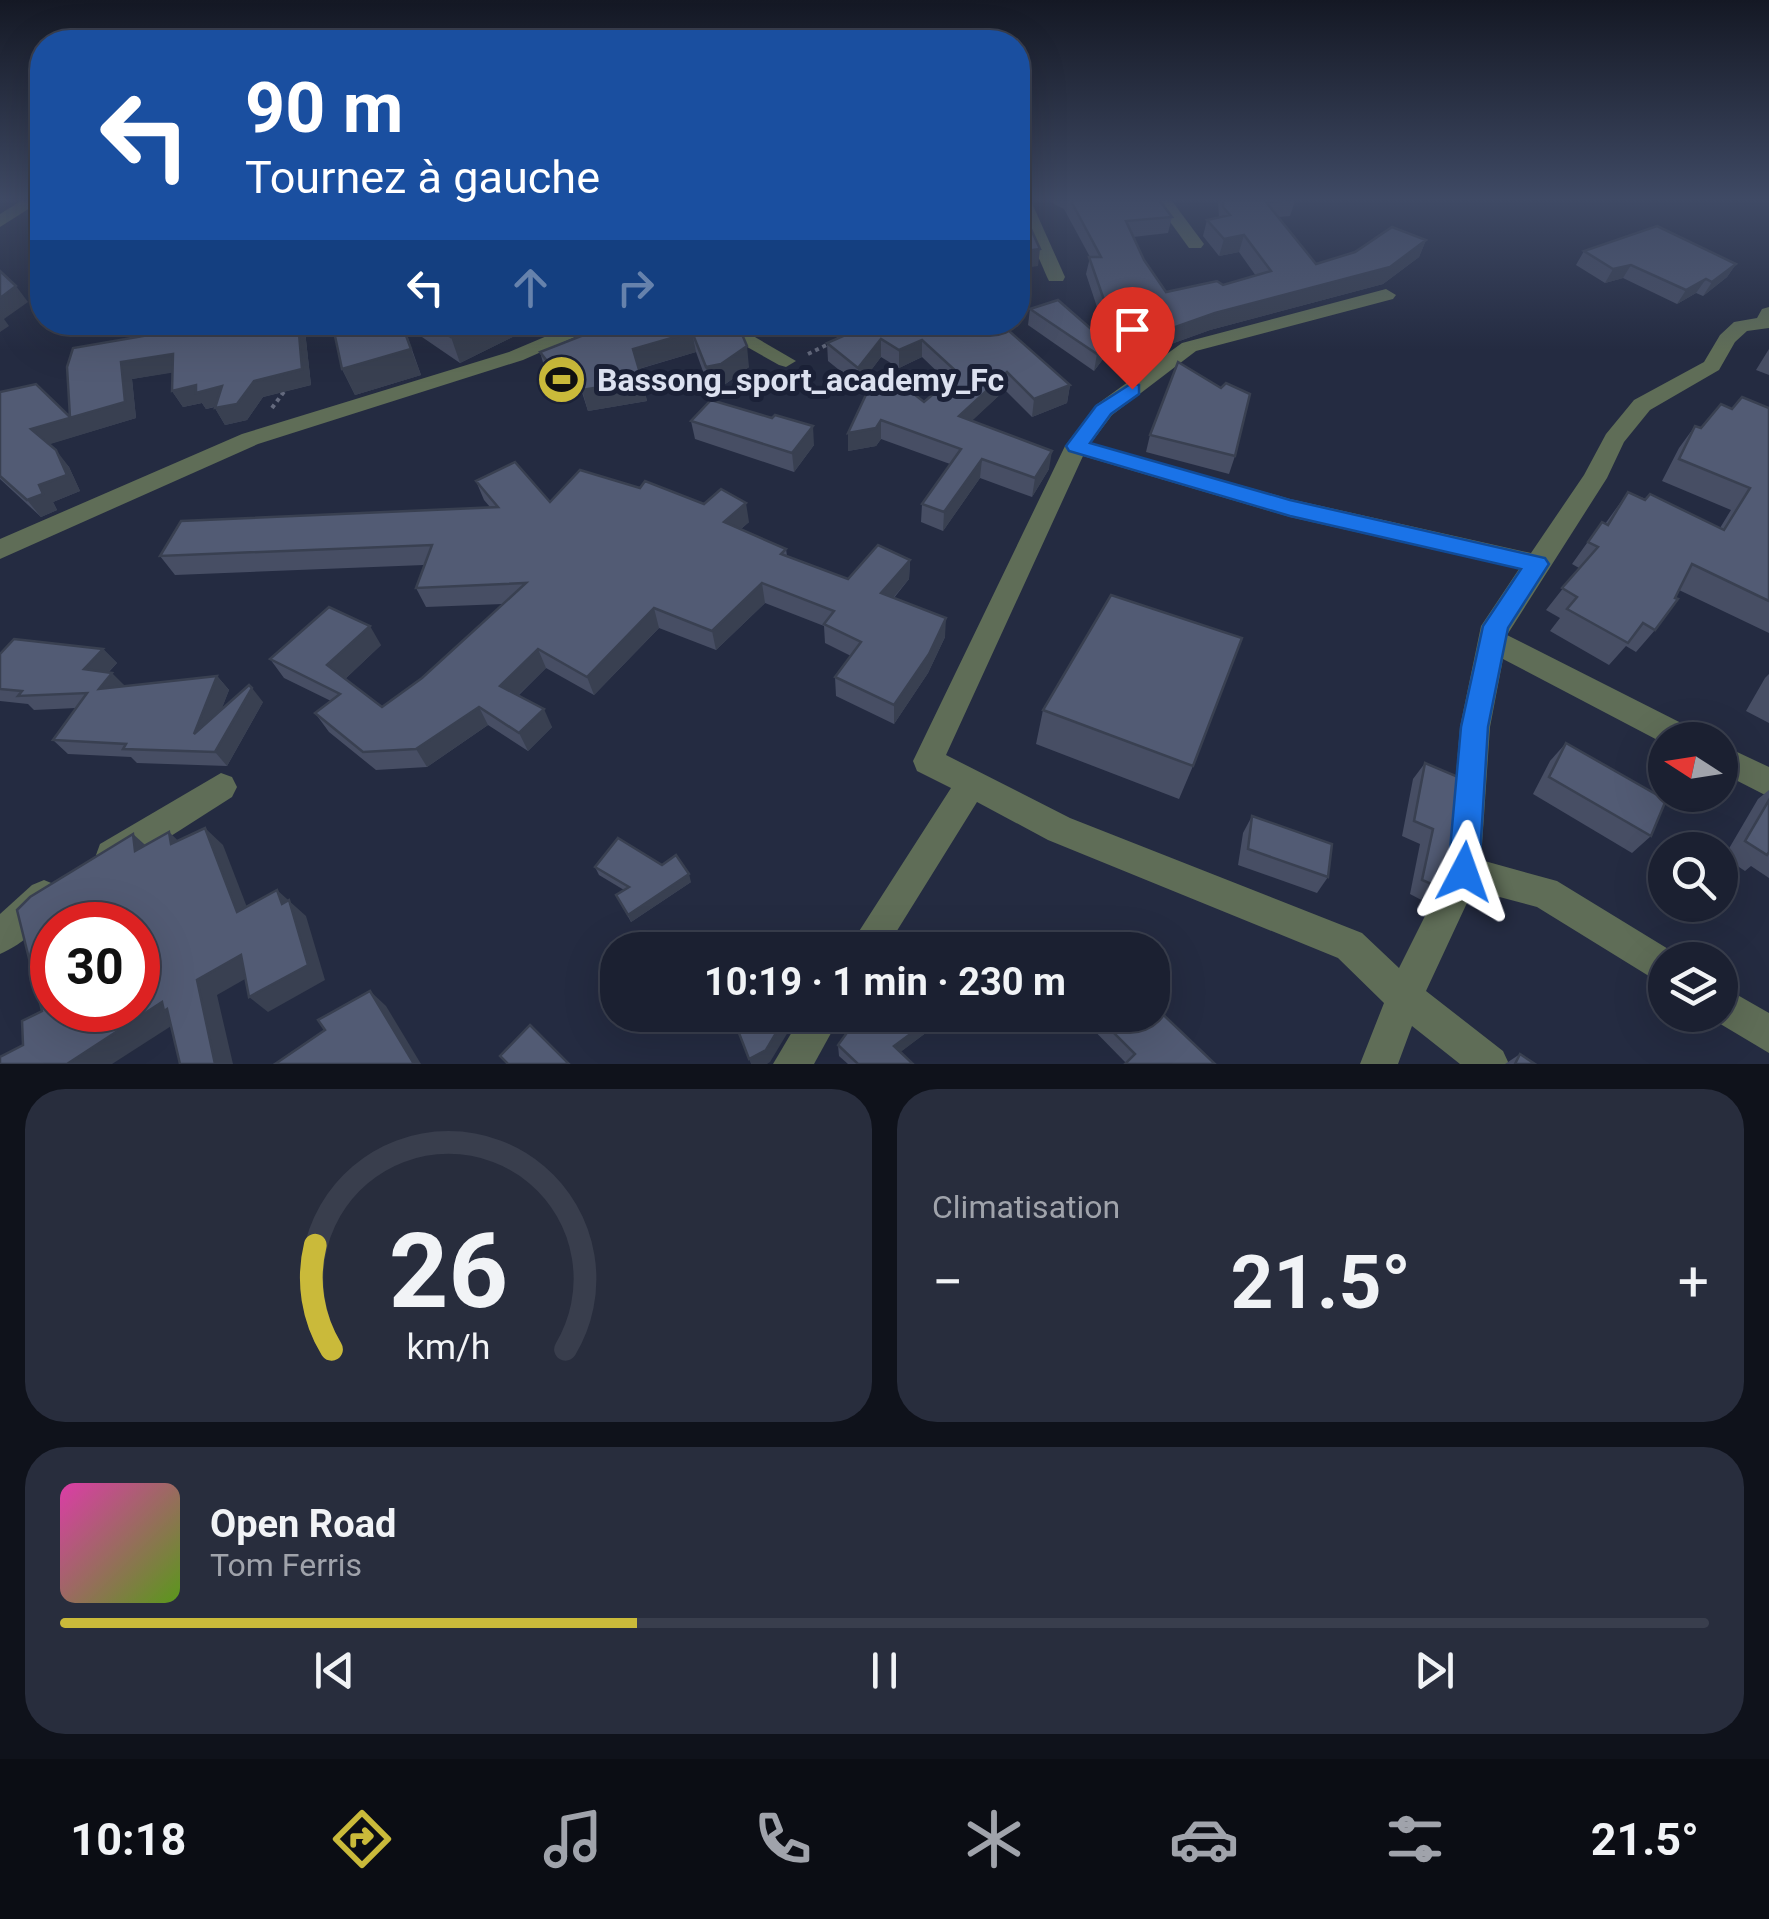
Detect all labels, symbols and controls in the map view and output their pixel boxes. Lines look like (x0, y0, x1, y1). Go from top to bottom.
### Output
text: 90 m (245, 67, 403, 149)
icon: left (80, 70, 210, 200)
text: Tournez à gauche (245, 151, 600, 204)
icon: left (398, 260, 453, 315)
icon: ahead (503, 260, 558, 315)
icon: right (608, 260, 663, 315)
pin (1090, 287, 1175, 390)
icon: arrive (1105, 302, 1160, 357)
sports icon: Bassong_sport_academy_Fc (536, 354, 588, 406)
place label: Bassong_sport_academy_Fc (597, 361, 1004, 399)
north arrow (1648, 722, 1738, 812)
map controls (1648, 722, 1738, 1032)
position arrow (1412, 820, 1516, 924)
button: search (1648, 832, 1738, 922)
speed limit sign: 30 (30, 902, 160, 1032)
button: layers (1648, 942, 1738, 1032)
text: 10:19 · 1 min · 230 m (704, 960, 1066, 1004)
text: Climatisation (932, 1188, 1120, 1226)
text: 26 (389, 1211, 508, 1332)
text: 21.5° (1231, 1238, 1411, 1326)
text: − (932, 1250, 963, 1314)
text: + (1678, 1250, 1709, 1314)
text: km/h (407, 1326, 490, 1368)
text: Open Road (210, 1502, 396, 1546)
text: Tom Ferris (210, 1546, 362, 1584)
icon: previous (307, 1643, 362, 1698)
icon: pause (857, 1643, 912, 1698)
icon: next (1407, 1643, 1462, 1698)
icon: directions (327, 1804, 397, 1874)
icon: music (538, 1804, 608, 1874)
icon: phone (748, 1804, 818, 1874)
icon: climate (959, 1804, 1029, 1874)
icon: car (1169, 1804, 1239, 1874)
icon: filters (1380, 1804, 1450, 1874)
text: 10:18 (70, 1813, 186, 1866)
text: 21.5° (1591, 1813, 1699, 1866)

